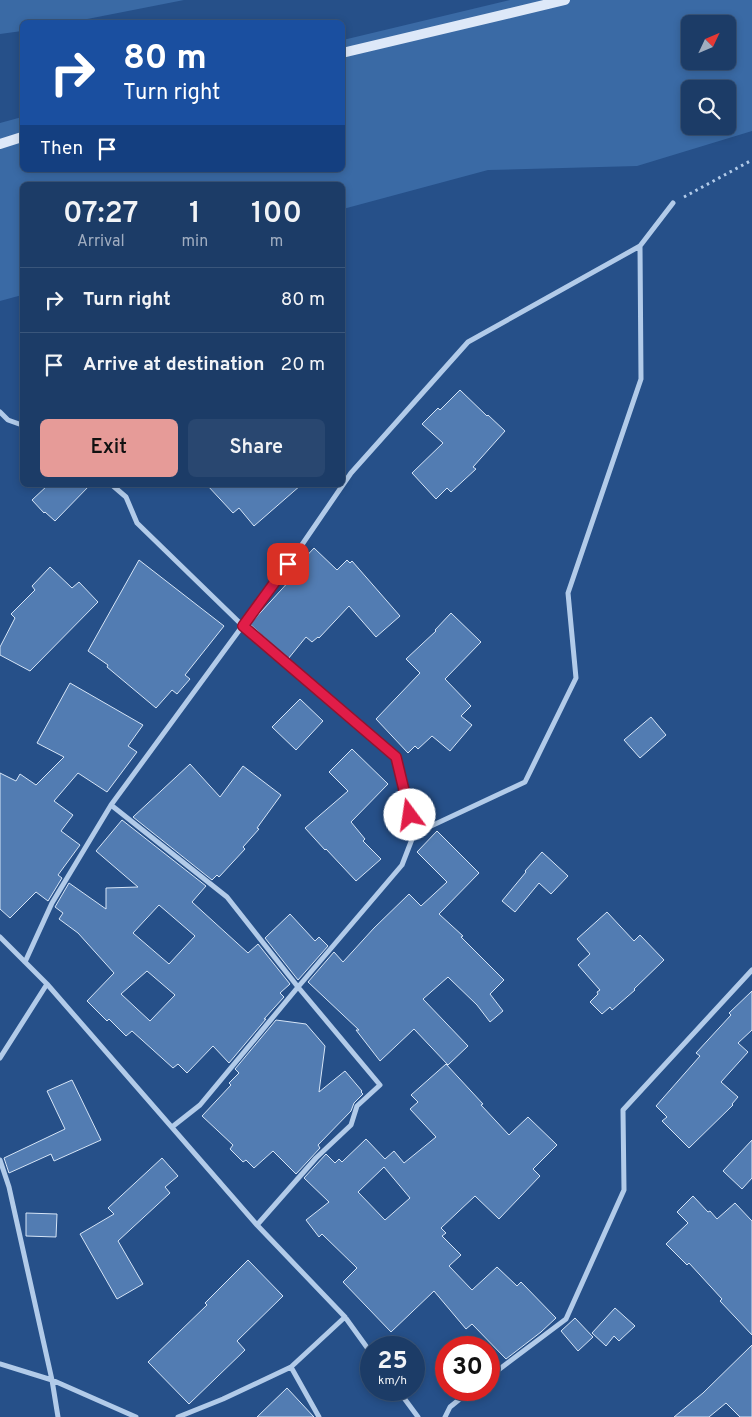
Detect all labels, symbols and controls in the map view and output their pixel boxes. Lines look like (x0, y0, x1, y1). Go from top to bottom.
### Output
north arrow (681, 15, 736, 70)
map controls (681, 15, 736, 135)
text: 80 m (123, 37, 207, 81)
icon: right (40, 40, 105, 105)
text: Turn right (123, 80, 220, 107)
button: search (681, 80, 736, 135)
icon: arrive (93, 135, 121, 163)
text: Then (40, 137, 83, 161)
text: 07:27 (63, 196, 139, 233)
text: 1 (189, 196, 201, 233)
text: 100 (251, 196, 302, 233)
text: Arrival (77, 232, 125, 252)
text: min (182, 232, 208, 252)
text: m (270, 232, 283, 252)
icon: right (40, 286, 68, 314)
text: Turn right (83, 288, 171, 312)
text: 80 m (281, 288, 325, 312)
icon: arrive (40, 351, 68, 379)
text: Arrive at destination (83, 353, 264, 377)
text: 20 m (281, 353, 325, 377)
button: Exit (40, 419, 178, 477)
button: Share (188, 419, 325, 477)
pin (267, 543, 309, 585)
icon: arrive (274, 550, 302, 578)
position arrow (383, 788, 435, 840)
speed limit sign: 30 (435, 1336, 500, 1401)
text: 25 (377, 1346, 408, 1378)
text: km/h (378, 1373, 407, 1389)

